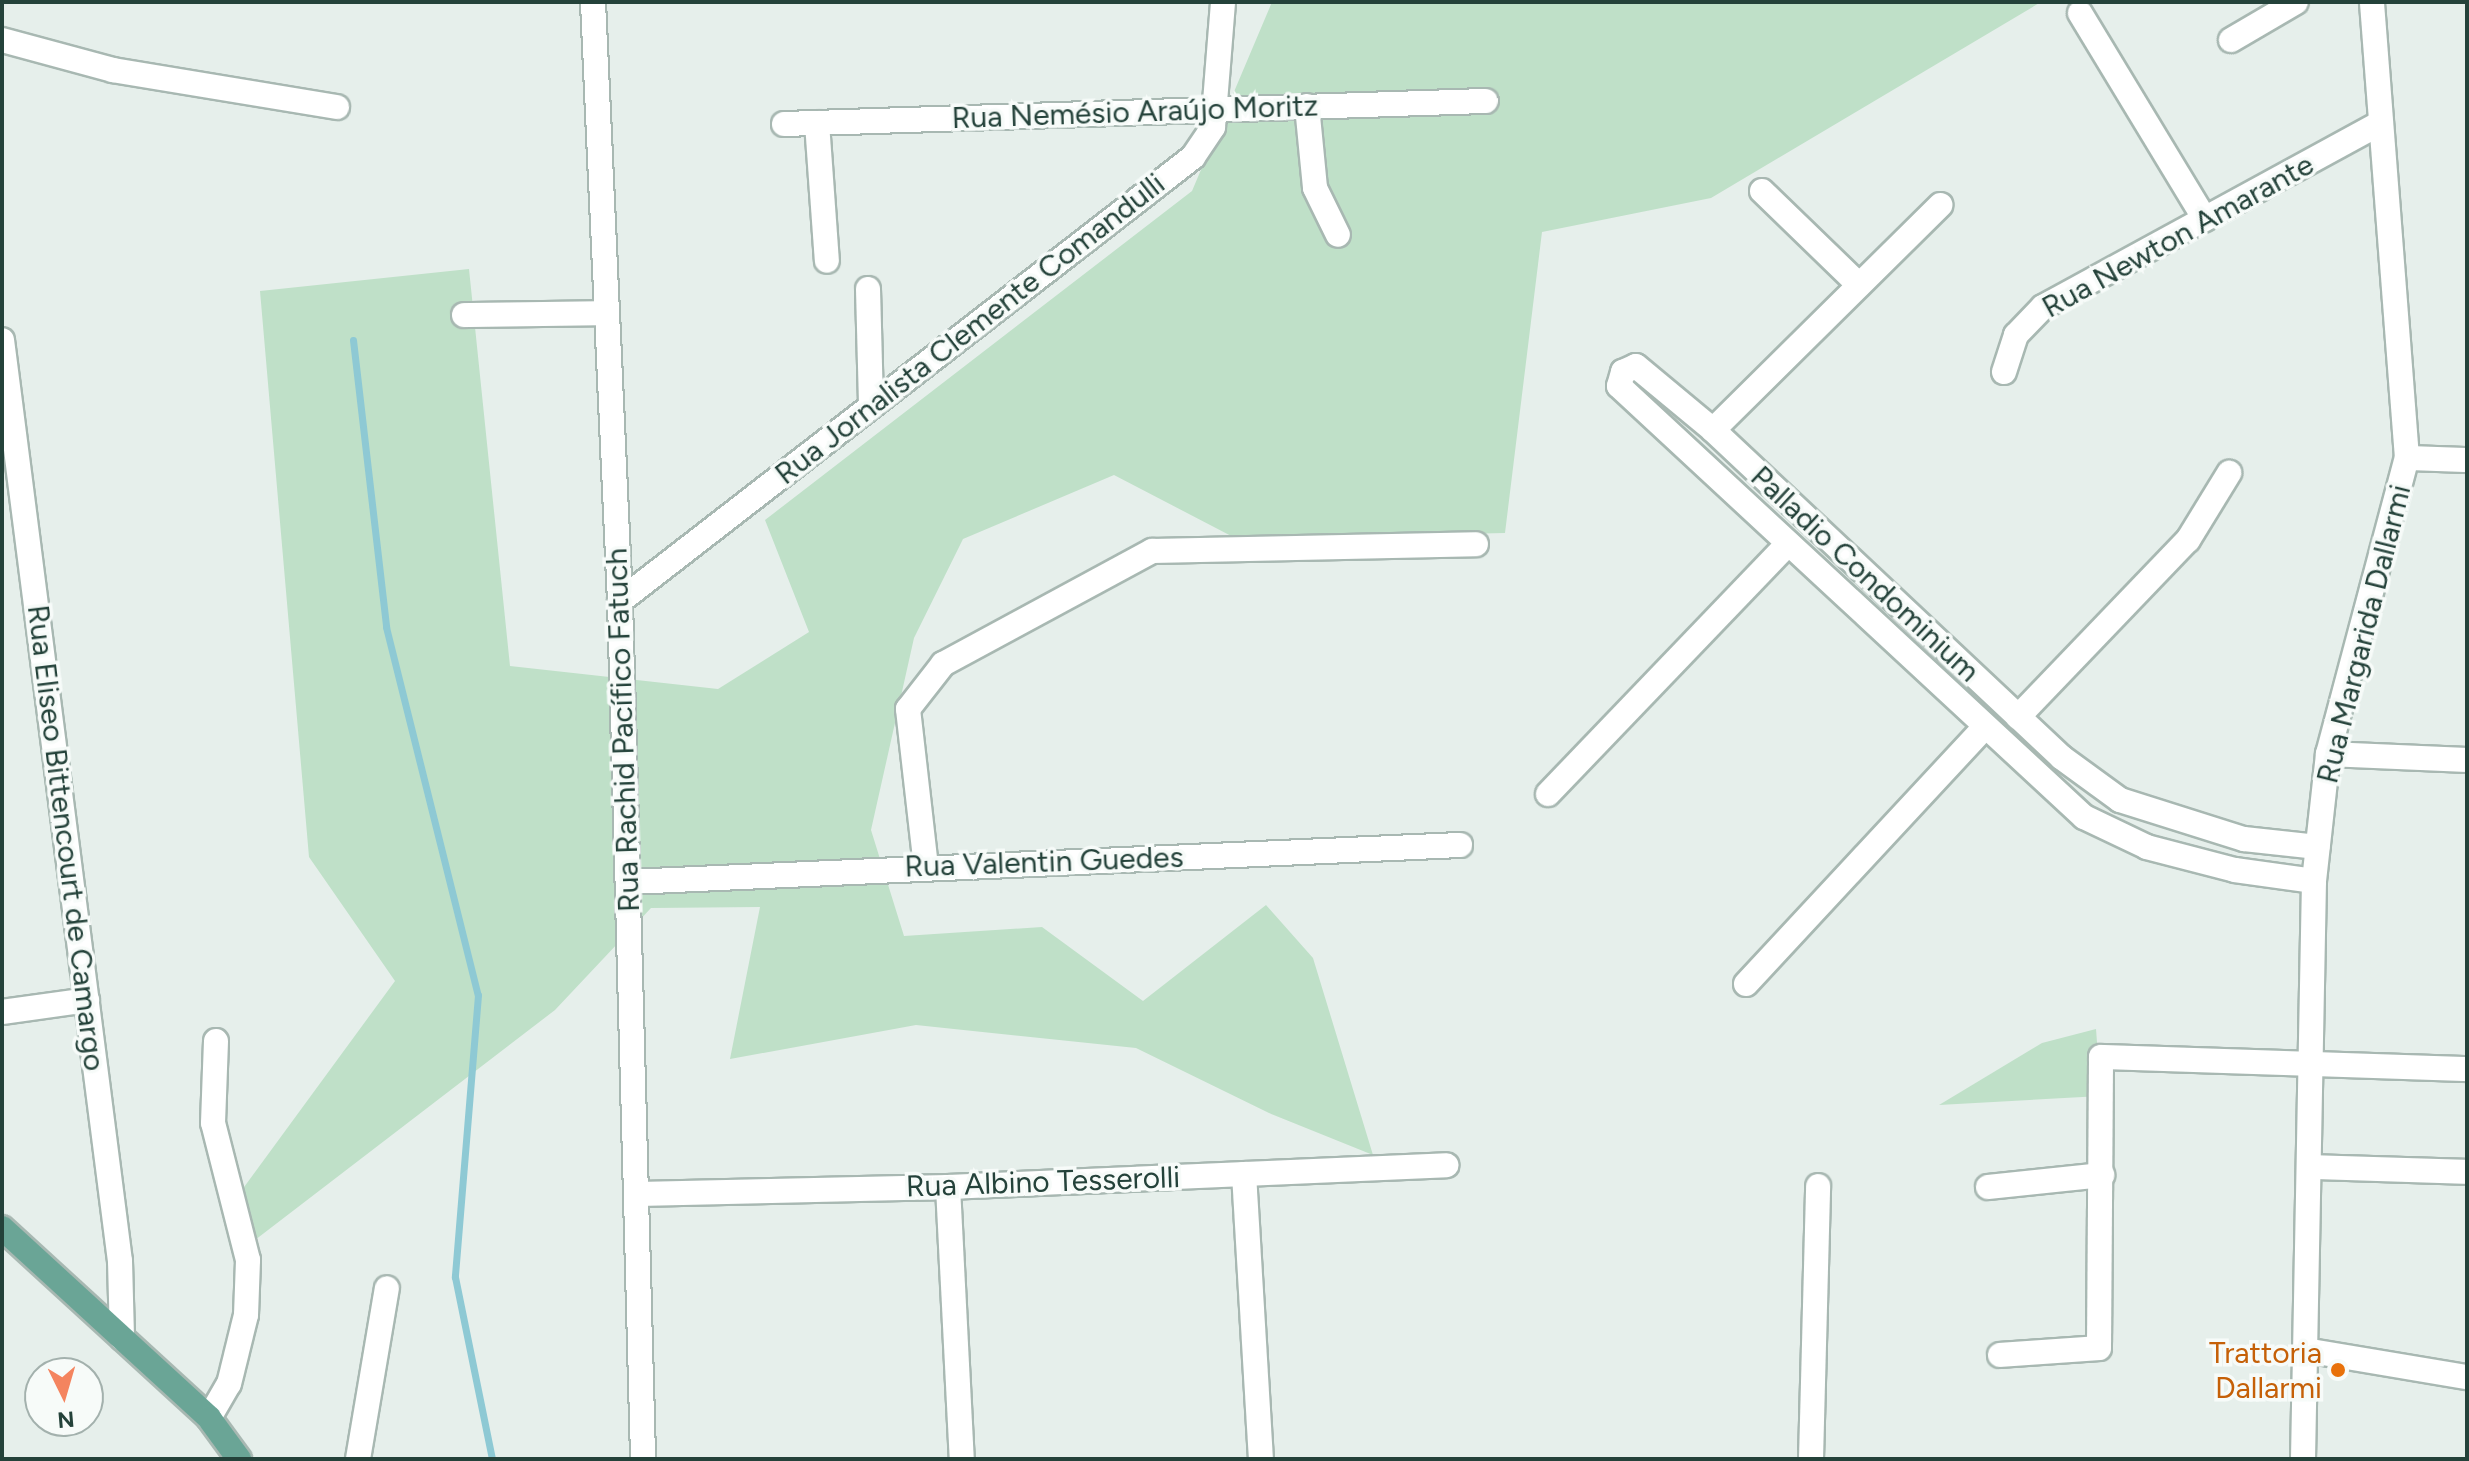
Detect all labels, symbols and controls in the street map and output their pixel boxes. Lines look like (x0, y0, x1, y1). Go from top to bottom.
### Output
street label: Rua Nemésio Araújo Moritz (951, 88, 1319, 136)
street label: Rua Newton Amarante (2036, 146, 2320, 326)
street label: Rua Jornalista Clemente Comandulli (768, 166, 1172, 492)
street label: Palladio Condominium (1743, 459, 1987, 689)
street label: Rua Margarida Dallarmi (2309, 481, 2419, 787)
street label: Rua Rachid Pacífico Fatuch (599, 547, 647, 913)
street label: Rua Eliseo Bittencourt de Camargo (20, 603, 112, 1073)
street label: Rua Valentin Guedes (904, 839, 1184, 885)
street label: Rua Albino Tesserolli (905, 1159, 1181, 1205)
place label: Trattoria Dallarmi (2209, 1335, 2322, 1406)
north arrow (24, 1357, 104, 1437)
marker: Trattoria Dallarmi (2329, 1361, 2347, 1379)
text: N (56, 1405, 76, 1434)

